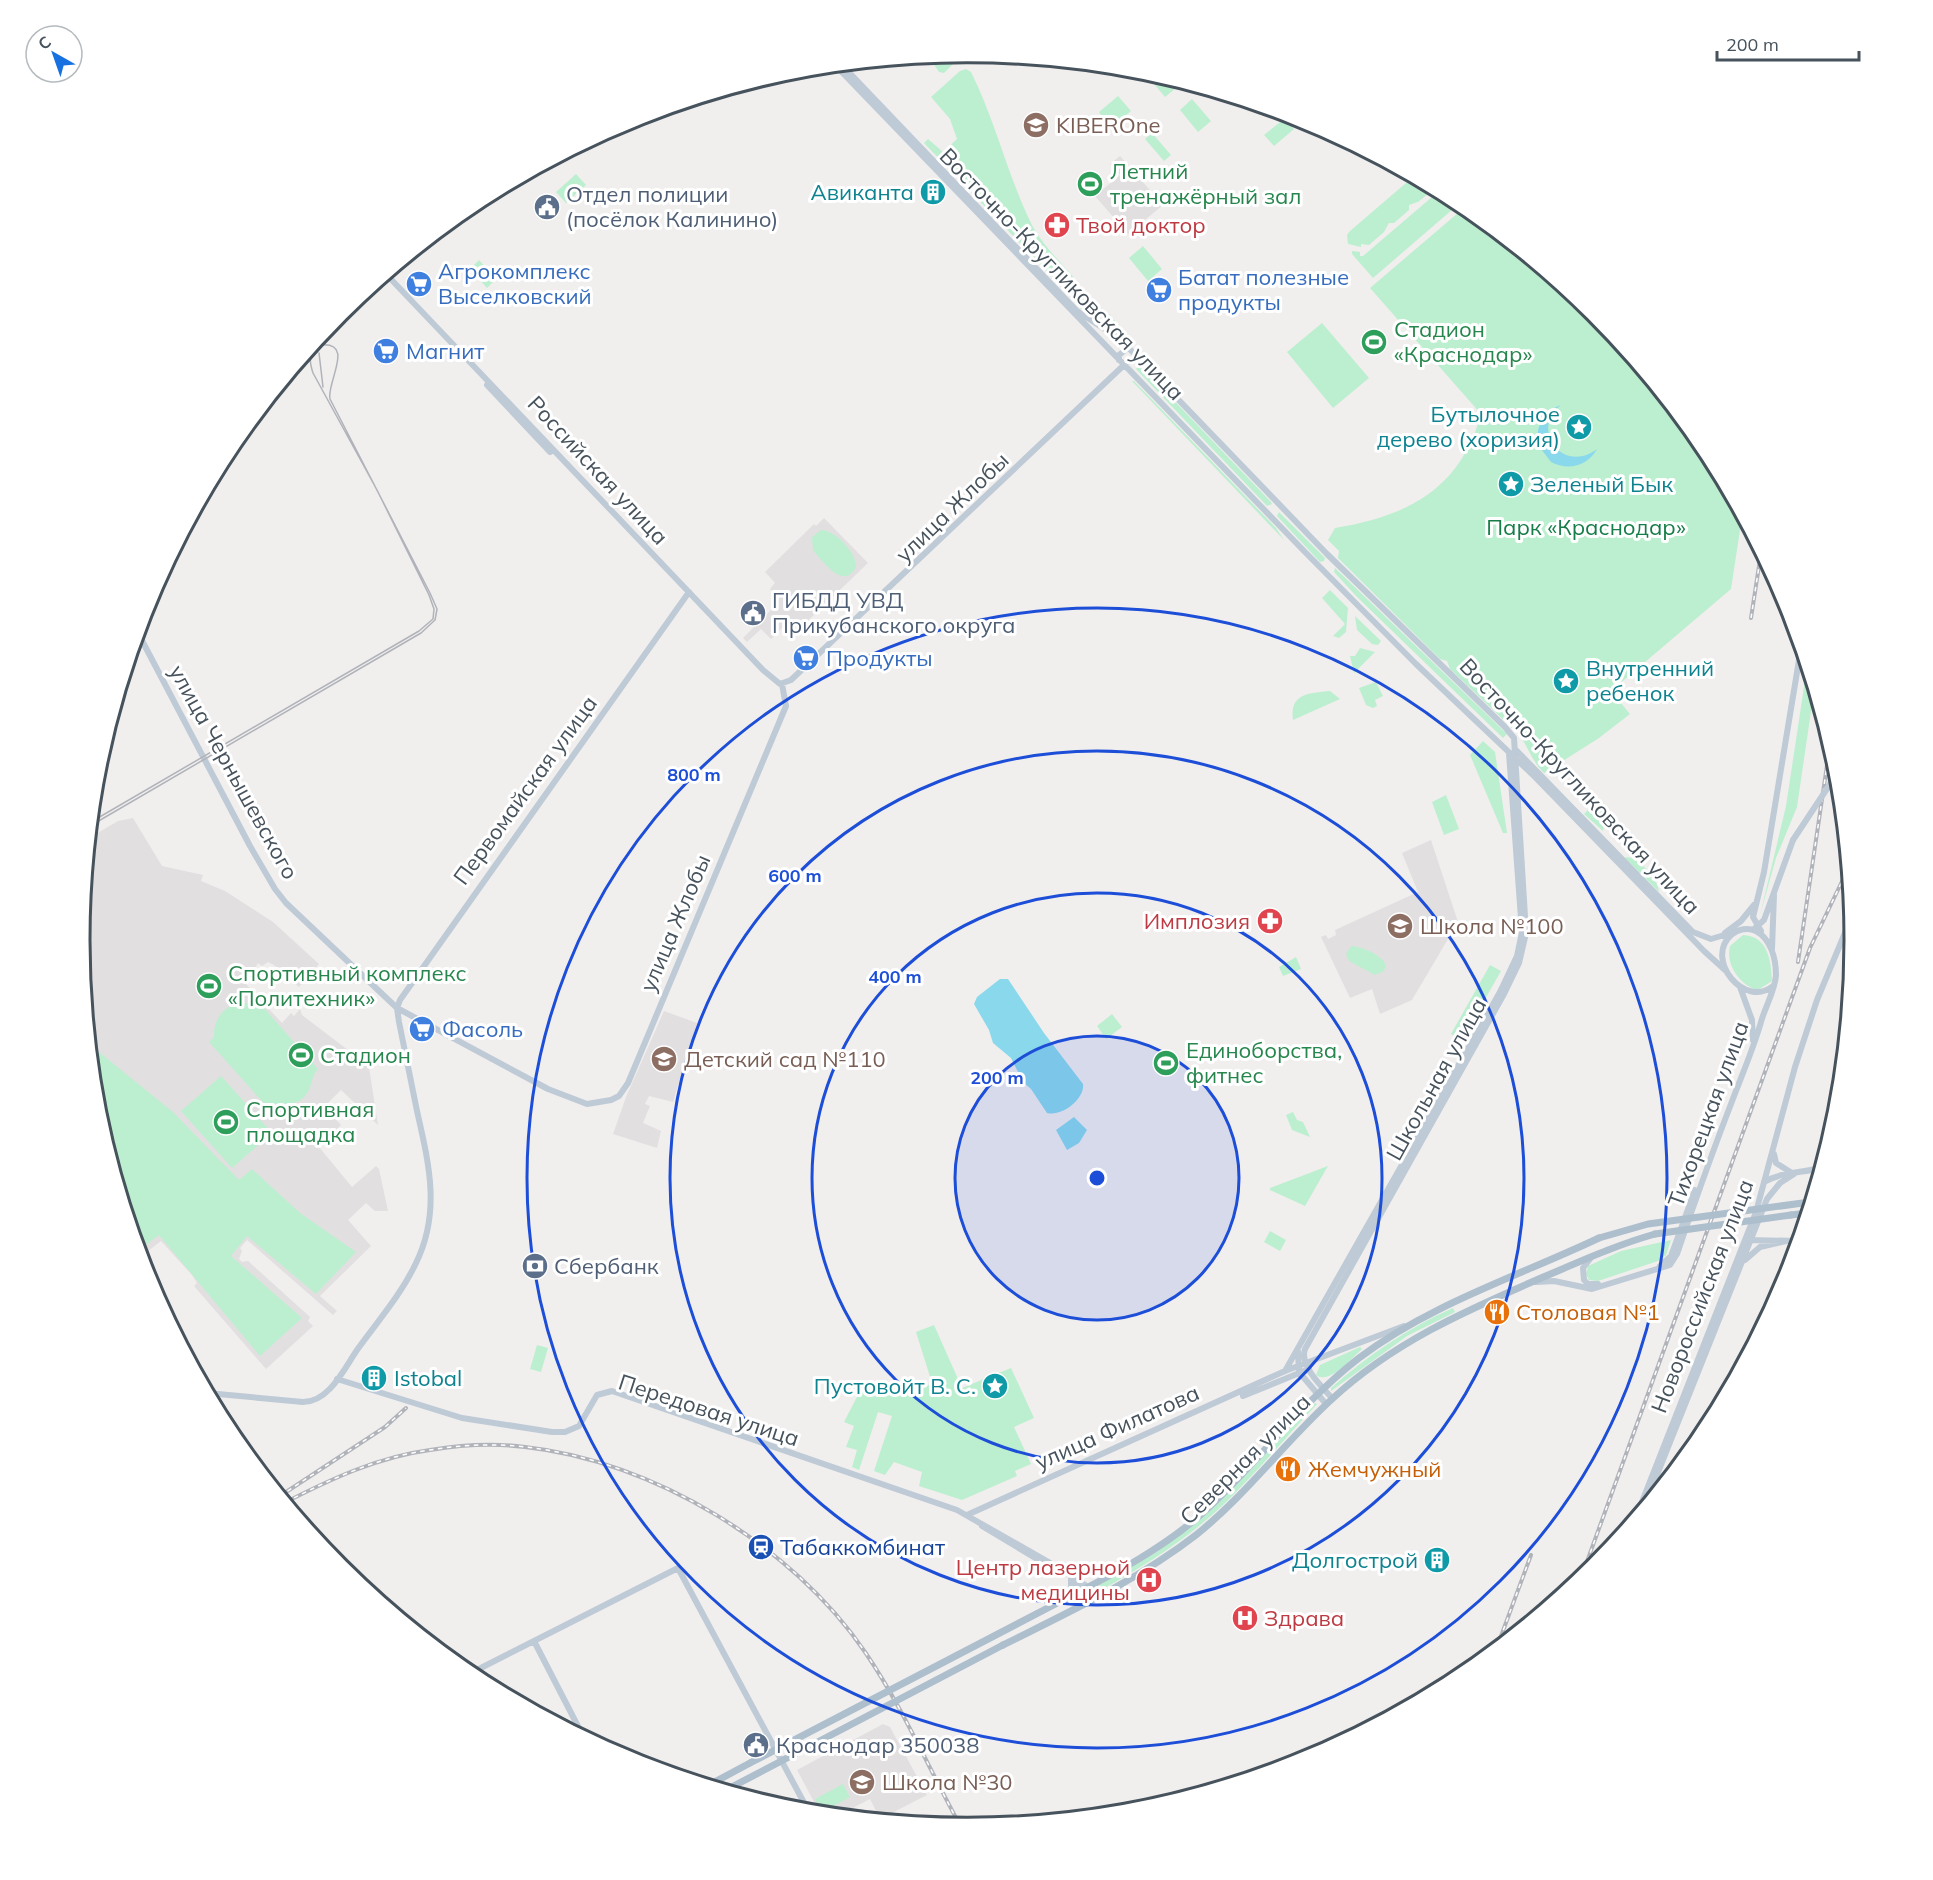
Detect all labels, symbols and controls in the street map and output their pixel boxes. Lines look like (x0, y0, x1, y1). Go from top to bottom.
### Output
north arrow (24, 24, 84, 84)
scale bar (1717, 24, 1860, 62)
text: С (34, 31, 55, 54)
text: 200 m (1726, 33, 1779, 56)
school or university icon: KIBEROne (1021, 110, 1051, 140)
place label: KIBEROne (1056, 111, 1161, 139)
street label: Восточно-Кругликовская улица (934, 142, 1190, 406)
place label: Летний тренажёрный зал (1110, 157, 1301, 210)
sports icon: Летний тренажёрный зал (1075, 169, 1105, 199)
building icon: Авиканта (918, 177, 948, 207)
place label: Авиканта (811, 178, 914, 206)
place label: Отдел полиции (посёлок Калинино) (566, 180, 778, 233)
public building icon: Отдел полиции (посёлок Калинино) (532, 192, 562, 222)
pharmacy icon: Твой доктор (1042, 210, 1072, 240)
place label: Твой доктор (1076, 211, 1206, 239)
place label: Агрокомплекс Выселковский (438, 257, 592, 310)
place label: Батат полезные продукты (1178, 263, 1349, 316)
supermarket icon: Агрокомплекс Выселковский (404, 269, 434, 299)
supermarket icon: Батат полезные продукты (1144, 275, 1174, 305)
place label: Стадион «Краснодар» (1394, 315, 1533, 368)
sports icon: Стадион «Краснодар» (1359, 327, 1389, 357)
supermarket icon: Магнит (371, 336, 401, 366)
place label: Магнит (406, 337, 484, 365)
street label: Российская улица (522, 390, 674, 550)
place label: Бутылочное дерево (хоризия) (1377, 400, 1560, 453)
place icon: Бутылочное дерево (хоризия) (1564, 412, 1594, 442)
street label: улица Жлобы (890, 446, 1014, 568)
place icon: Зеленый Бык (1496, 469, 1526, 499)
place label: Зеленый Бык (1530, 470, 1673, 498)
park label: Парк «Краснодар» (1486, 513, 1686, 541)
place label: ГИБДД УВД Прикубанского округа (772, 586, 1016, 639)
public building icon: ГИБДД УВД Прикубанского округа (738, 598, 768, 628)
supermarket icon: Продукты (791, 643, 821, 673)
place label: Продукты (826, 644, 933, 672)
street label: Восточно-Кругликовская улица (1454, 652, 1706, 920)
place label: Внутренний ребенок (1586, 654, 1714, 707)
street label: улица Чернышевского (163, 660, 305, 884)
place icon: Внутренний ребенок (1551, 666, 1581, 696)
street label: Первомайская улица (447, 690, 603, 890)
text: 800 m (667, 763, 721, 786)
street label: улица Жлобы (633, 850, 717, 996)
text: 600 m (768, 864, 822, 887)
pharmacy icon: Имплозия (1255, 906, 1285, 936)
place label: Имплозия (1144, 907, 1250, 935)
school or university icon: Школа №100 (1385, 911, 1415, 941)
place label: Школа №100 (1420, 912, 1564, 940)
place label: Спортивный комплекс «Политехник» (228, 959, 467, 1012)
text: 400 m (868, 965, 922, 988)
sports icon: Спортивный комплекс «Политехник» (194, 971, 224, 1001)
street label: Школьная улица (1380, 993, 1492, 1165)
supermarket icon: Фасоль (407, 1014, 437, 1044)
place label: Фасоль (442, 1015, 523, 1043)
street label: Тихорецкая улица (1661, 1017, 1755, 1211)
place label: Единоборства, фитнес (1186, 1036, 1342, 1089)
sports icon: Стадион (286, 1040, 316, 1070)
place label: Стадион (320, 1041, 411, 1069)
school or university icon: Детский сад №110 (649, 1044, 679, 1074)
place label: Детский сад №110 (684, 1045, 886, 1073)
sports icon: Единоборства, фитнес (1151, 1048, 1181, 1078)
text: 200 m (970, 1066, 1024, 1089)
place label: Спортивная площадка (246, 1095, 374, 1148)
sports icon: Спортивная площадка (211, 1107, 241, 1137)
centre of rings (1087, 1168, 1107, 1188)
street label: Новороссийская улица (1645, 1175, 1759, 1417)
bank icon: Сбербанк (520, 1251, 550, 1281)
place label: Сбербанк (554, 1252, 659, 1280)
restaurant icon: Столовая №1 (1482, 1297, 1512, 1327)
place label: Столовая №1 (1516, 1298, 1660, 1326)
building icon: Istobal (359, 1363, 389, 1393)
place label: Istobal (394, 1364, 462, 1392)
street label: Передовая улица (615, 1368, 803, 1452)
place icon: Пустовойт В. С. (980, 1371, 1010, 1401)
place label: Пустовойт В. С. (814, 1372, 976, 1400)
street label: улица Филатова (1031, 1378, 1203, 1476)
street label: Северная улица (1174, 1388, 1316, 1530)
restaurant icon: Жемчужный (1273, 1454, 1303, 1484)
place label: Жемчужный (1308, 1455, 1441, 1483)
station icon: Табаккомбинат (746, 1532, 776, 1562)
place label: Табаккомбинат (780, 1533, 945, 1561)
building icon: Долгострой (1422, 1545, 1452, 1575)
place label: Долгострой (1292, 1546, 1418, 1574)
place label: Центр лазерной медицины (956, 1553, 1130, 1606)
hospital icon: Центр лазерной медицины (1134, 1565, 1164, 1595)
hospital icon: Здрава (1230, 1603, 1260, 1633)
place label: Здрава (1264, 1604, 1344, 1632)
public building icon: Краснодар 350038 (741, 1730, 771, 1760)
place label: Краснодар 350038 (776, 1731, 980, 1759)
school or university icon: Школа №30 (847, 1767, 877, 1797)
place label: Школа №30 (882, 1768, 1013, 1796)

